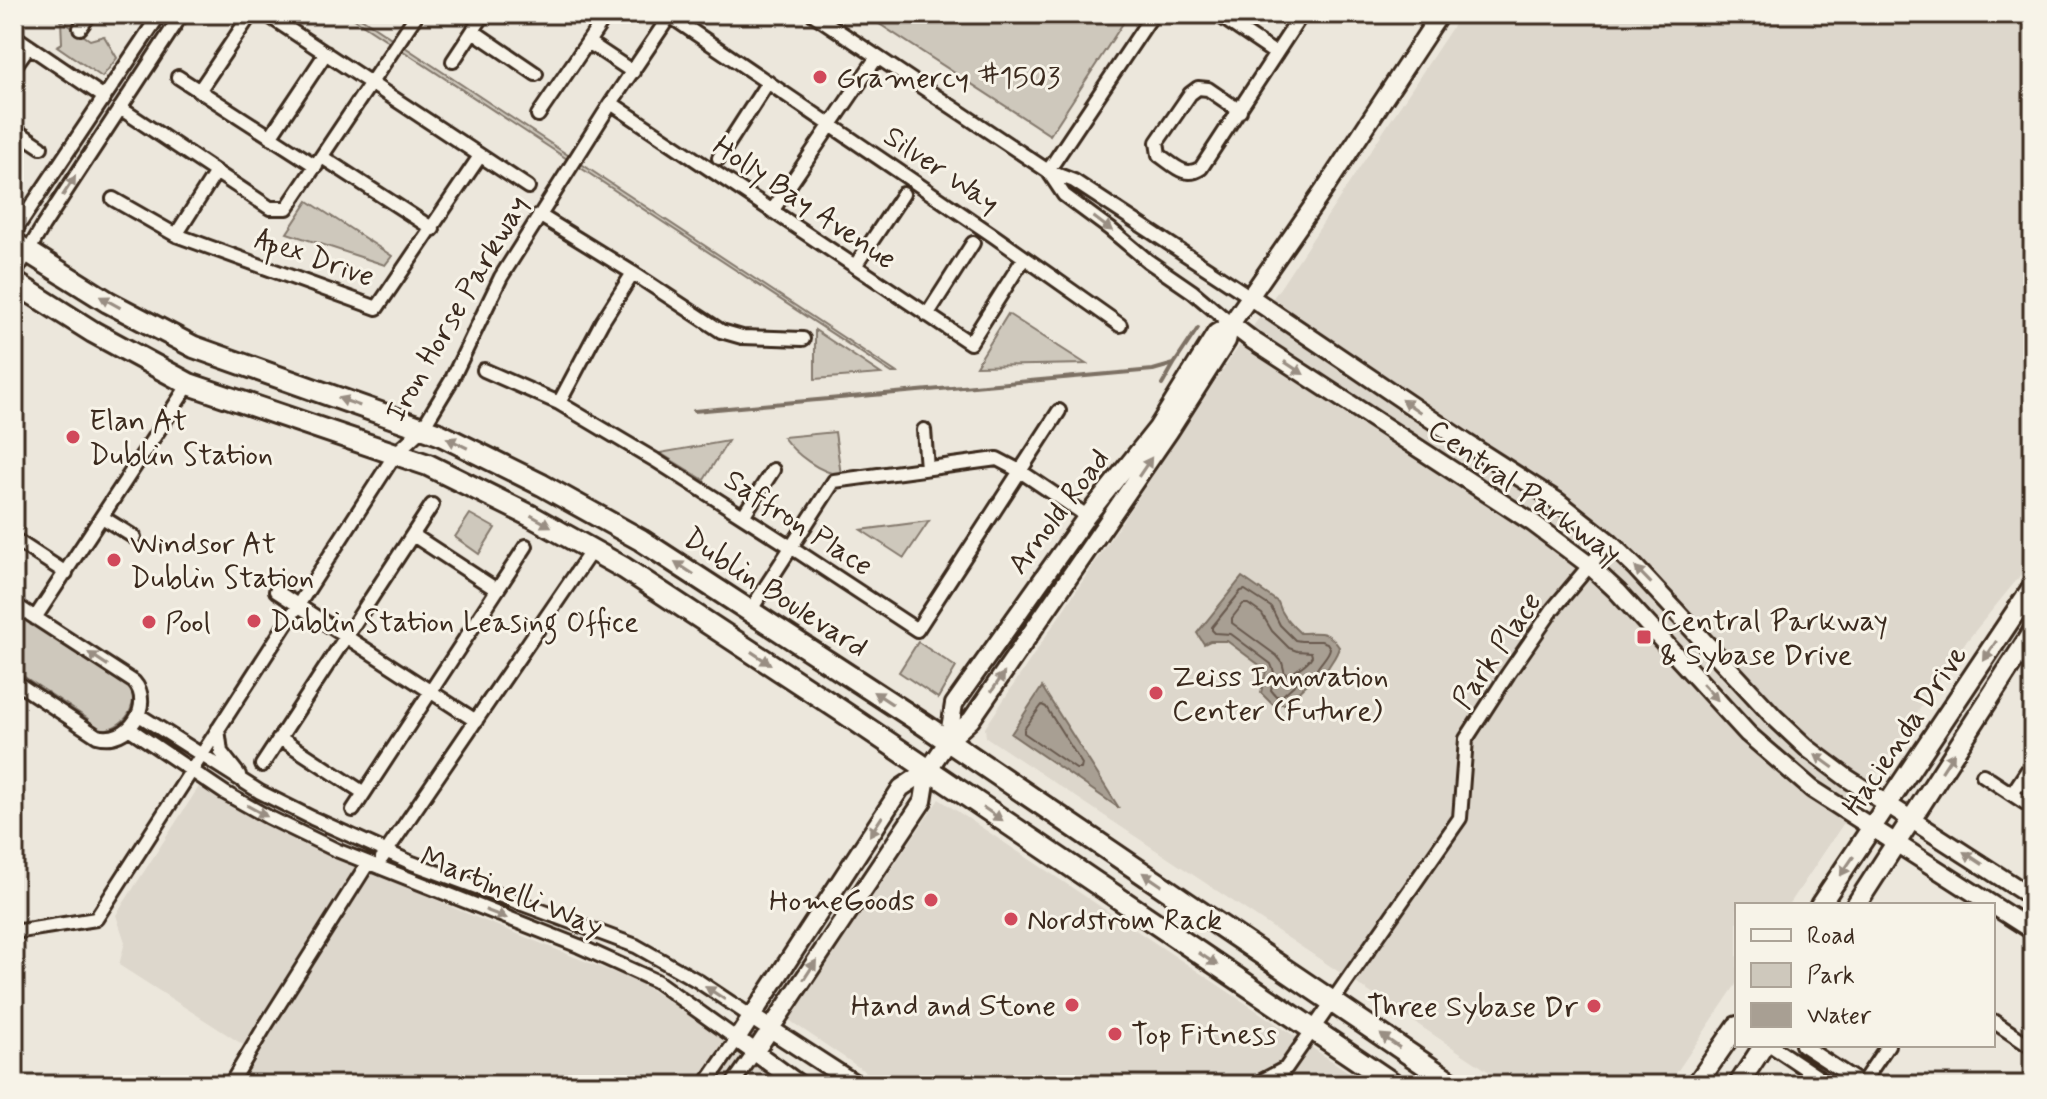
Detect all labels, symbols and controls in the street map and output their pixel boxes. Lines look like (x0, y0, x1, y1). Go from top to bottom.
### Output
place label: Gramercy #1503 (836, 59, 1060, 98)
marker: Gramercy #1503 (811, 68, 829, 86)
street label: Silver Way (876, 117, 1007, 223)
street label: Holly Bay Avenue (705, 127, 904, 279)
one-way arrow (62, 176, 77, 197)
street label: Iron Horse Parkway (377, 189, 538, 429)
one-way arrow (1093, 216, 1113, 232)
street label: Apex Drive (249, 220, 379, 300)
one-way arrow (98, 296, 121, 309)
one-way arrow (1284, 361, 1305, 376)
one-way arrow (337, 395, 361, 408)
one-way arrow (1400, 398, 1421, 413)
place label: Elan At Dublin Station (89, 402, 273, 475)
street label: Central Parkway (1420, 411, 1629, 574)
marker: Elan At Dublin Station (64, 428, 82, 446)
one-way arrow (445, 436, 468, 450)
street label: Arnold Road (999, 441, 1119, 583)
one-way arrow (1137, 457, 1152, 478)
street label: Saffron Place (716, 461, 880, 586)
one-way arrow (530, 514, 552, 528)
street label: Dublin Boulevard (676, 519, 875, 667)
place label: Windsor At Dublin Station (130, 525, 314, 598)
marker: Windsor At Dublin Station (105, 551, 123, 569)
one-way arrow (674, 561, 695, 576)
one-way arrow (1634, 566, 1652, 585)
street label: Park Place (1444, 584, 1551, 717)
place label: Central Parkway & Sybase Drive (1660, 602, 1888, 675)
place label: Dublin Station Leasing Office (270, 603, 639, 645)
place label: Pool (165, 604, 211, 643)
marker: Dublin Station Leasing Office (245, 612, 263, 630)
marker: Pool (140, 613, 158, 631)
marker: Central Parkway & Sybase Drive (1635, 628, 1653, 646)
street label: Hacienda Drive (1834, 638, 1977, 824)
one-way arrow (1983, 640, 1998, 661)
one-way arrow (750, 650, 772, 665)
one-way arrow (87, 652, 109, 666)
place label: Zeiss Innovation Center (Future) (1172, 658, 1389, 731)
one-way arrow (990, 671, 1005, 692)
one-way arrow (1700, 682, 1718, 701)
marker: Zeiss Innovation Center (Future) (1147, 684, 1165, 702)
one-way arrow (873, 691, 894, 706)
one-way arrow (1941, 751, 1955, 773)
one-way arrow (1813, 753, 1835, 769)
one-way arrow (246, 804, 268, 818)
one-way arrow (982, 806, 1003, 821)
one-way arrow (869, 816, 884, 837)
street label: Martinelli Way (414, 838, 609, 947)
one-way arrow (1962, 851, 1984, 865)
one-way arrow (1840, 856, 1855, 877)
one-way arrow (1141, 872, 1162, 887)
place label: HomeGoods (769, 882, 915, 921)
marker: HomeGoods (922, 891, 940, 909)
place label: Nordstrom Rack (1027, 901, 1222, 940)
legend (1735, 903, 1995, 1047)
one-way arrow (484, 908, 508, 921)
marker: Nordstrom Rack (1002, 910, 1020, 928)
text: Road (1807, 921, 1855, 952)
one-way arrow (1198, 951, 1219, 966)
one-way arrow (802, 959, 817, 981)
text: Park (1807, 961, 1855, 992)
one-way arrow (704, 986, 726, 1000)
place label: Hand and Stone (851, 987, 1056, 1026)
place label: Three Sybase Dr (1367, 988, 1579, 1027)
marker: Hand and Stone (1063, 996, 1081, 1014)
marker: Three Sybase Dr (1585, 997, 1603, 1015)
text: Water (1807, 1001, 1872, 1032)
place label: Top Fitness (1131, 1016, 1277, 1055)
marker: Top Fitness (1106, 1025, 1124, 1043)
one-way arrow (1380, 1034, 1401, 1049)

